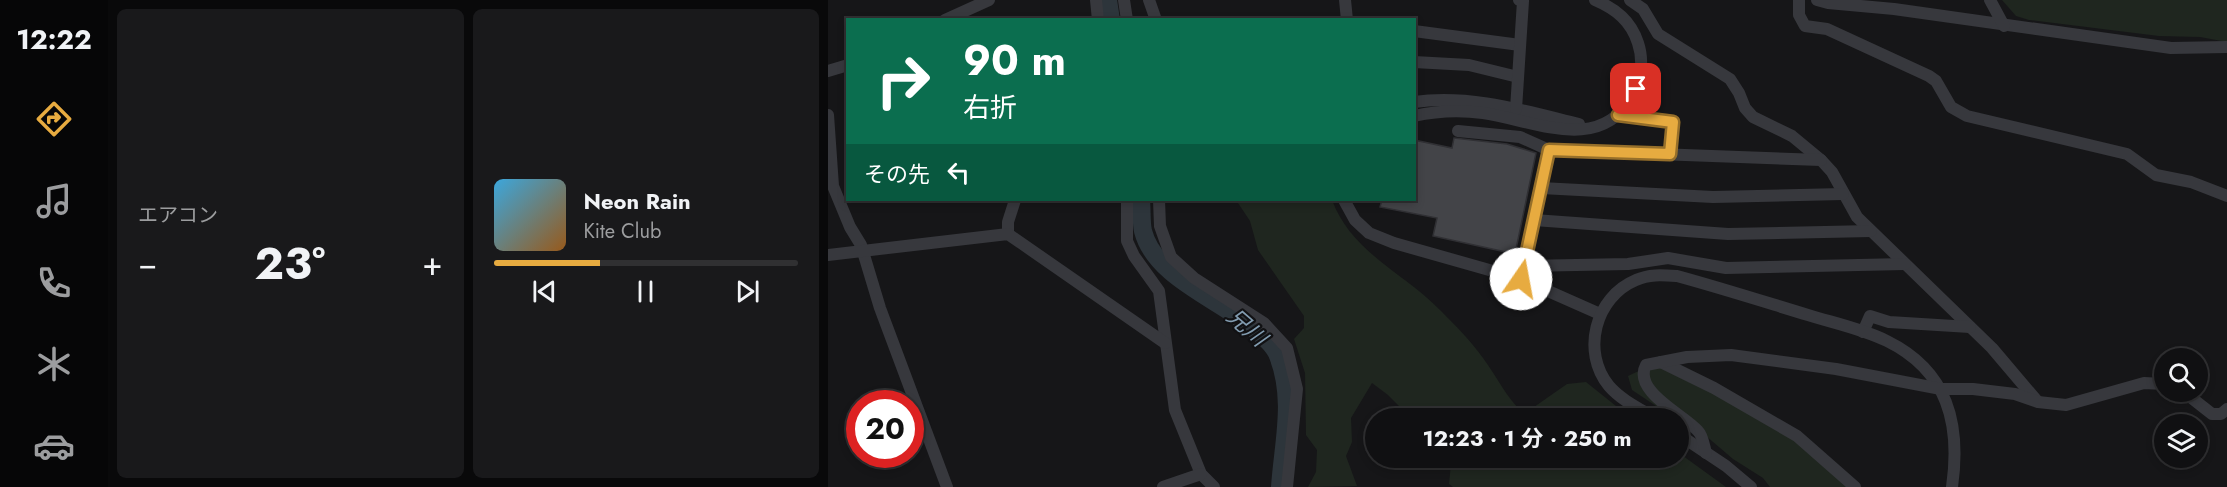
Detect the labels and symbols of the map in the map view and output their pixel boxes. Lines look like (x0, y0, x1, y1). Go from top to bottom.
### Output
pin (1610, 63, 1661, 114)
position arrow (1489, 247, 1553, 311)
water label: 兄川 (1220, 300, 1276, 355)
speed limit sign: 20 (846, 390, 924, 468)

